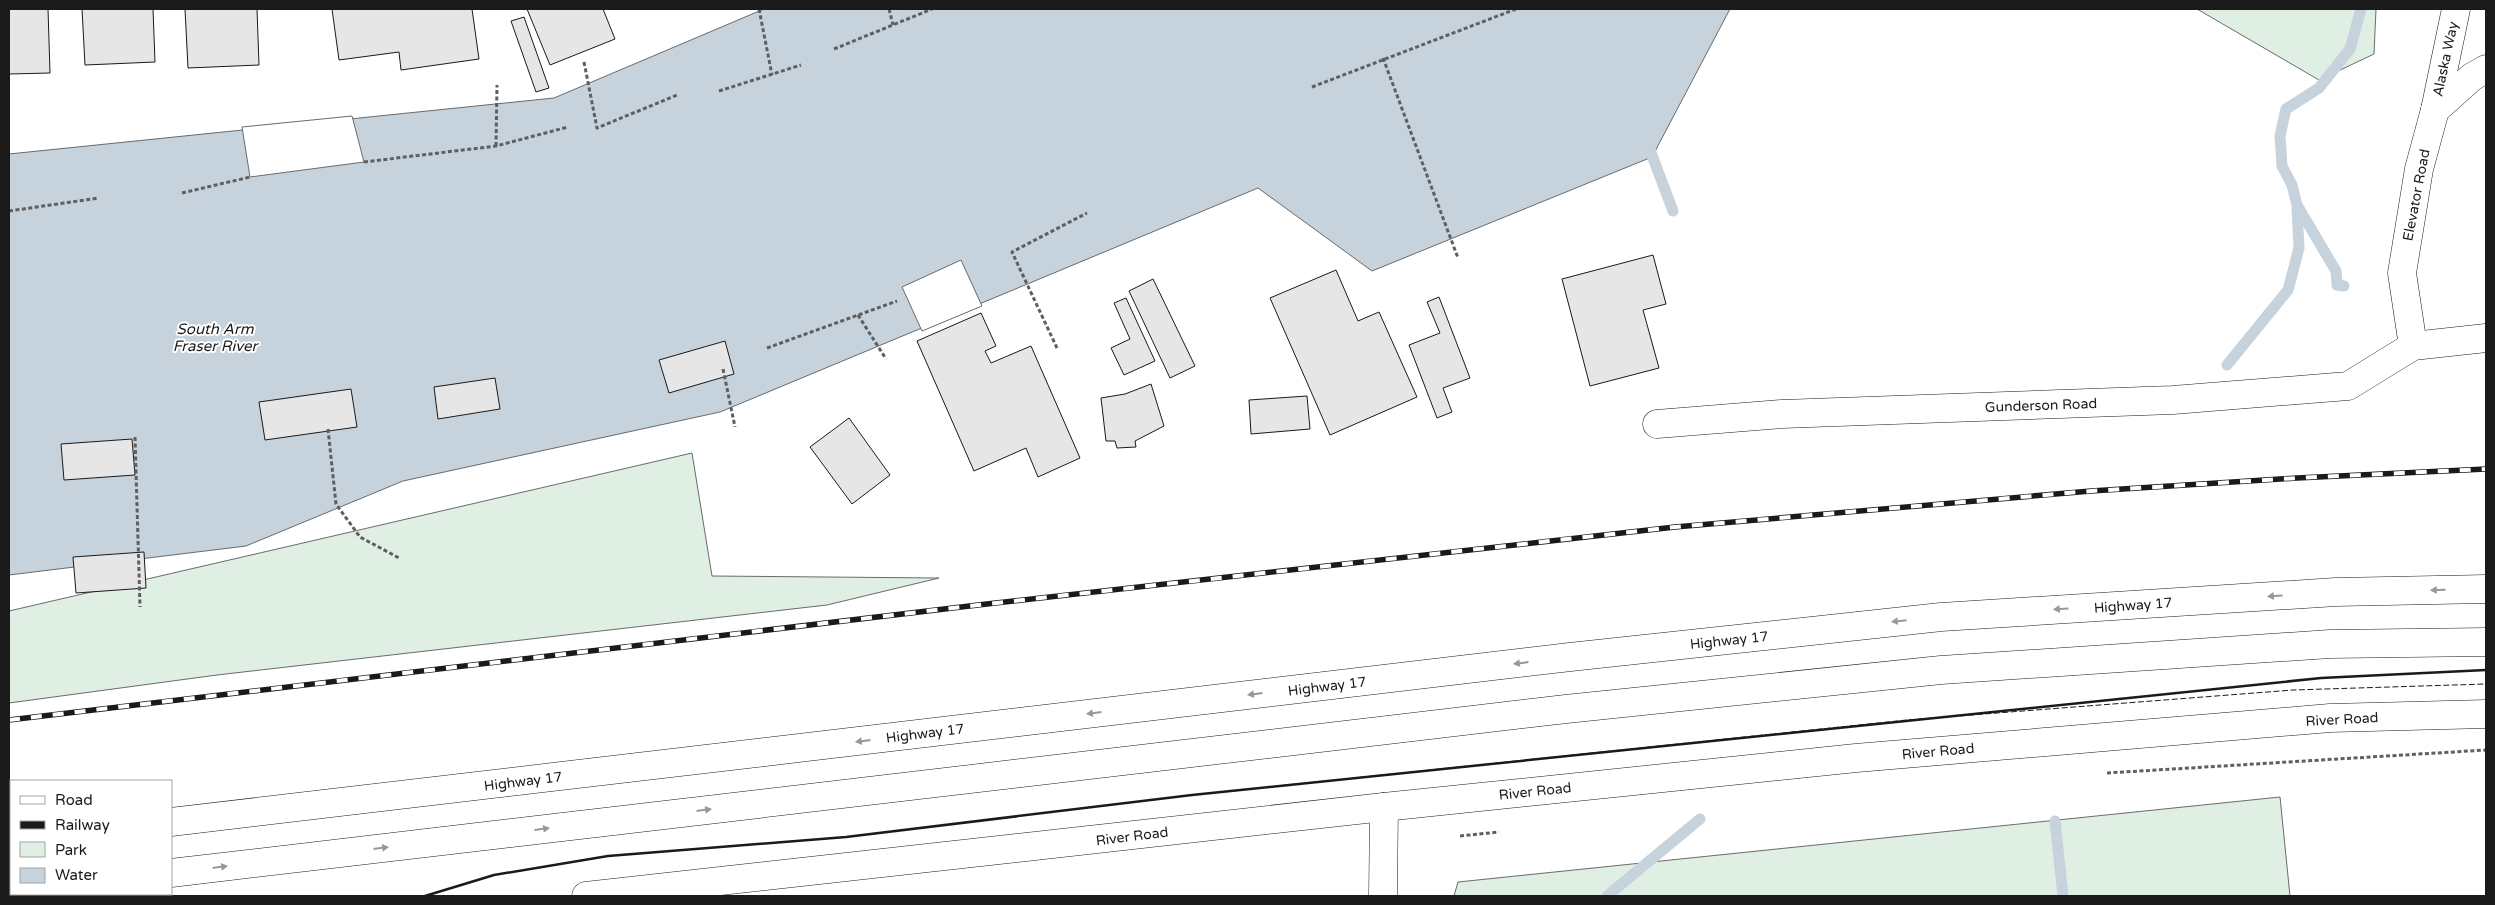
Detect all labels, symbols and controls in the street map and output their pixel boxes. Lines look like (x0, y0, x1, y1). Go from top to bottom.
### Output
street label: Alaska Way (2429, 20, 2462, 98)
street label: Elevator Road (2399, 148, 2434, 242)
water label: South Arm Fraser River (173, 320, 260, 355)
street label: Gunderson Road (1985, 395, 2097, 416)
one-way arrow (2429, 586, 2445, 594)
one-way arrow (2267, 593, 2283, 601)
street label: Highway 17 (2093, 594, 2173, 617)
one-way arrow (2052, 606, 2068, 614)
one-way arrow (1890, 617, 1906, 625)
street label: Highway 17 (1689, 628, 1769, 653)
one-way arrow (1513, 659, 1529, 667)
street label: Highway 17 (1287, 673, 1367, 700)
one-way arrow (1247, 690, 1263, 698)
one-way arrow (1086, 709, 1102, 717)
street label: River Road (2305, 709, 2379, 730)
street label: Highway 17 (885, 720, 965, 747)
one-way arrow (855, 737, 871, 745)
street label: River Road (1901, 740, 1975, 763)
street label: Highway 17 (483, 768, 563, 795)
street label: River Road (1498, 779, 1572, 804)
legend (10, 780, 172, 895)
text: Road (55, 791, 93, 809)
one-way arrow (696, 806, 712, 814)
text: Railway (55, 816, 110, 834)
street label: River Road (1095, 824, 1169, 849)
one-way arrow (535, 825, 551, 833)
text: Park (55, 841, 87, 859)
one-way arrow (373, 844, 389, 852)
one-way arrow (212, 863, 228, 871)
text: Water (55, 866, 98, 884)

